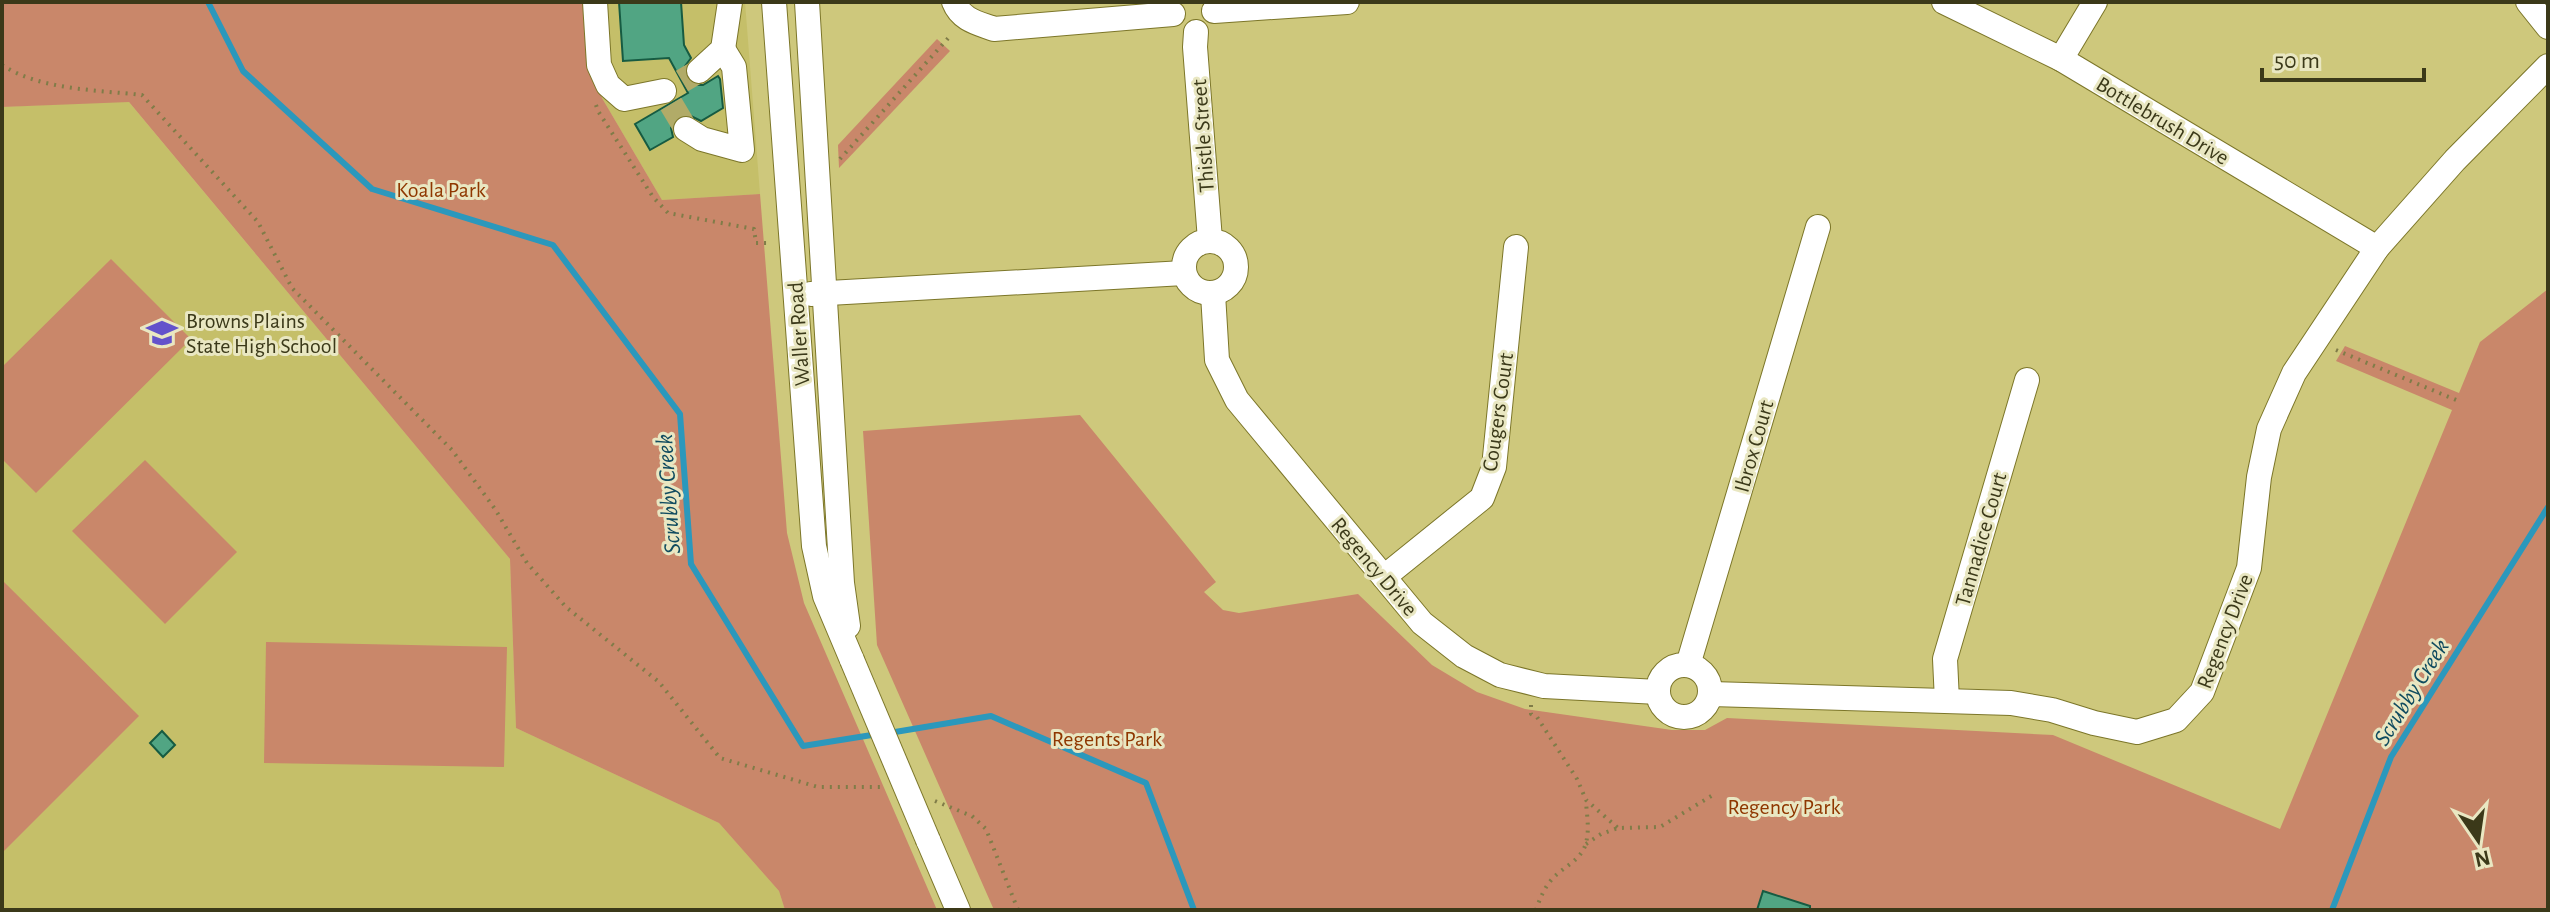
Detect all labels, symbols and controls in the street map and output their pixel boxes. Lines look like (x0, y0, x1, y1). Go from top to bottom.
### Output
scale bar (2262, 32, 2424, 82)
text: 50 m (2274, 49, 2320, 73)
street label: Bottlebrush Drive (2092, 73, 2233, 169)
street label: Thistle Street (1188, 79, 1218, 193)
park label: Koala Park (396, 179, 486, 201)
street label: Waller Road (784, 281, 814, 387)
place label: Browns Plains State High School (186, 310, 337, 357)
school or university icon: Browns Plains State High School (145, 316, 179, 350)
street label: Cougers Court (1479, 351, 1517, 473)
street label: Ibrox Court (1730, 398, 1778, 495)
water label: Scrubby Creek (653, 433, 685, 555)
street label: Tannadice Court (1951, 470, 2011, 609)
street label: Regency Drive (1327, 513, 1421, 620)
street label: Regency Drive (2193, 571, 2257, 692)
water label: Scrubby Creek (2370, 635, 2454, 750)
park label: Regents Park (1052, 728, 1162, 750)
park label: Regency Park (1727, 796, 1841, 818)
north arrow (2438, 800, 2518, 880)
text: N (2472, 846, 2492, 871)

